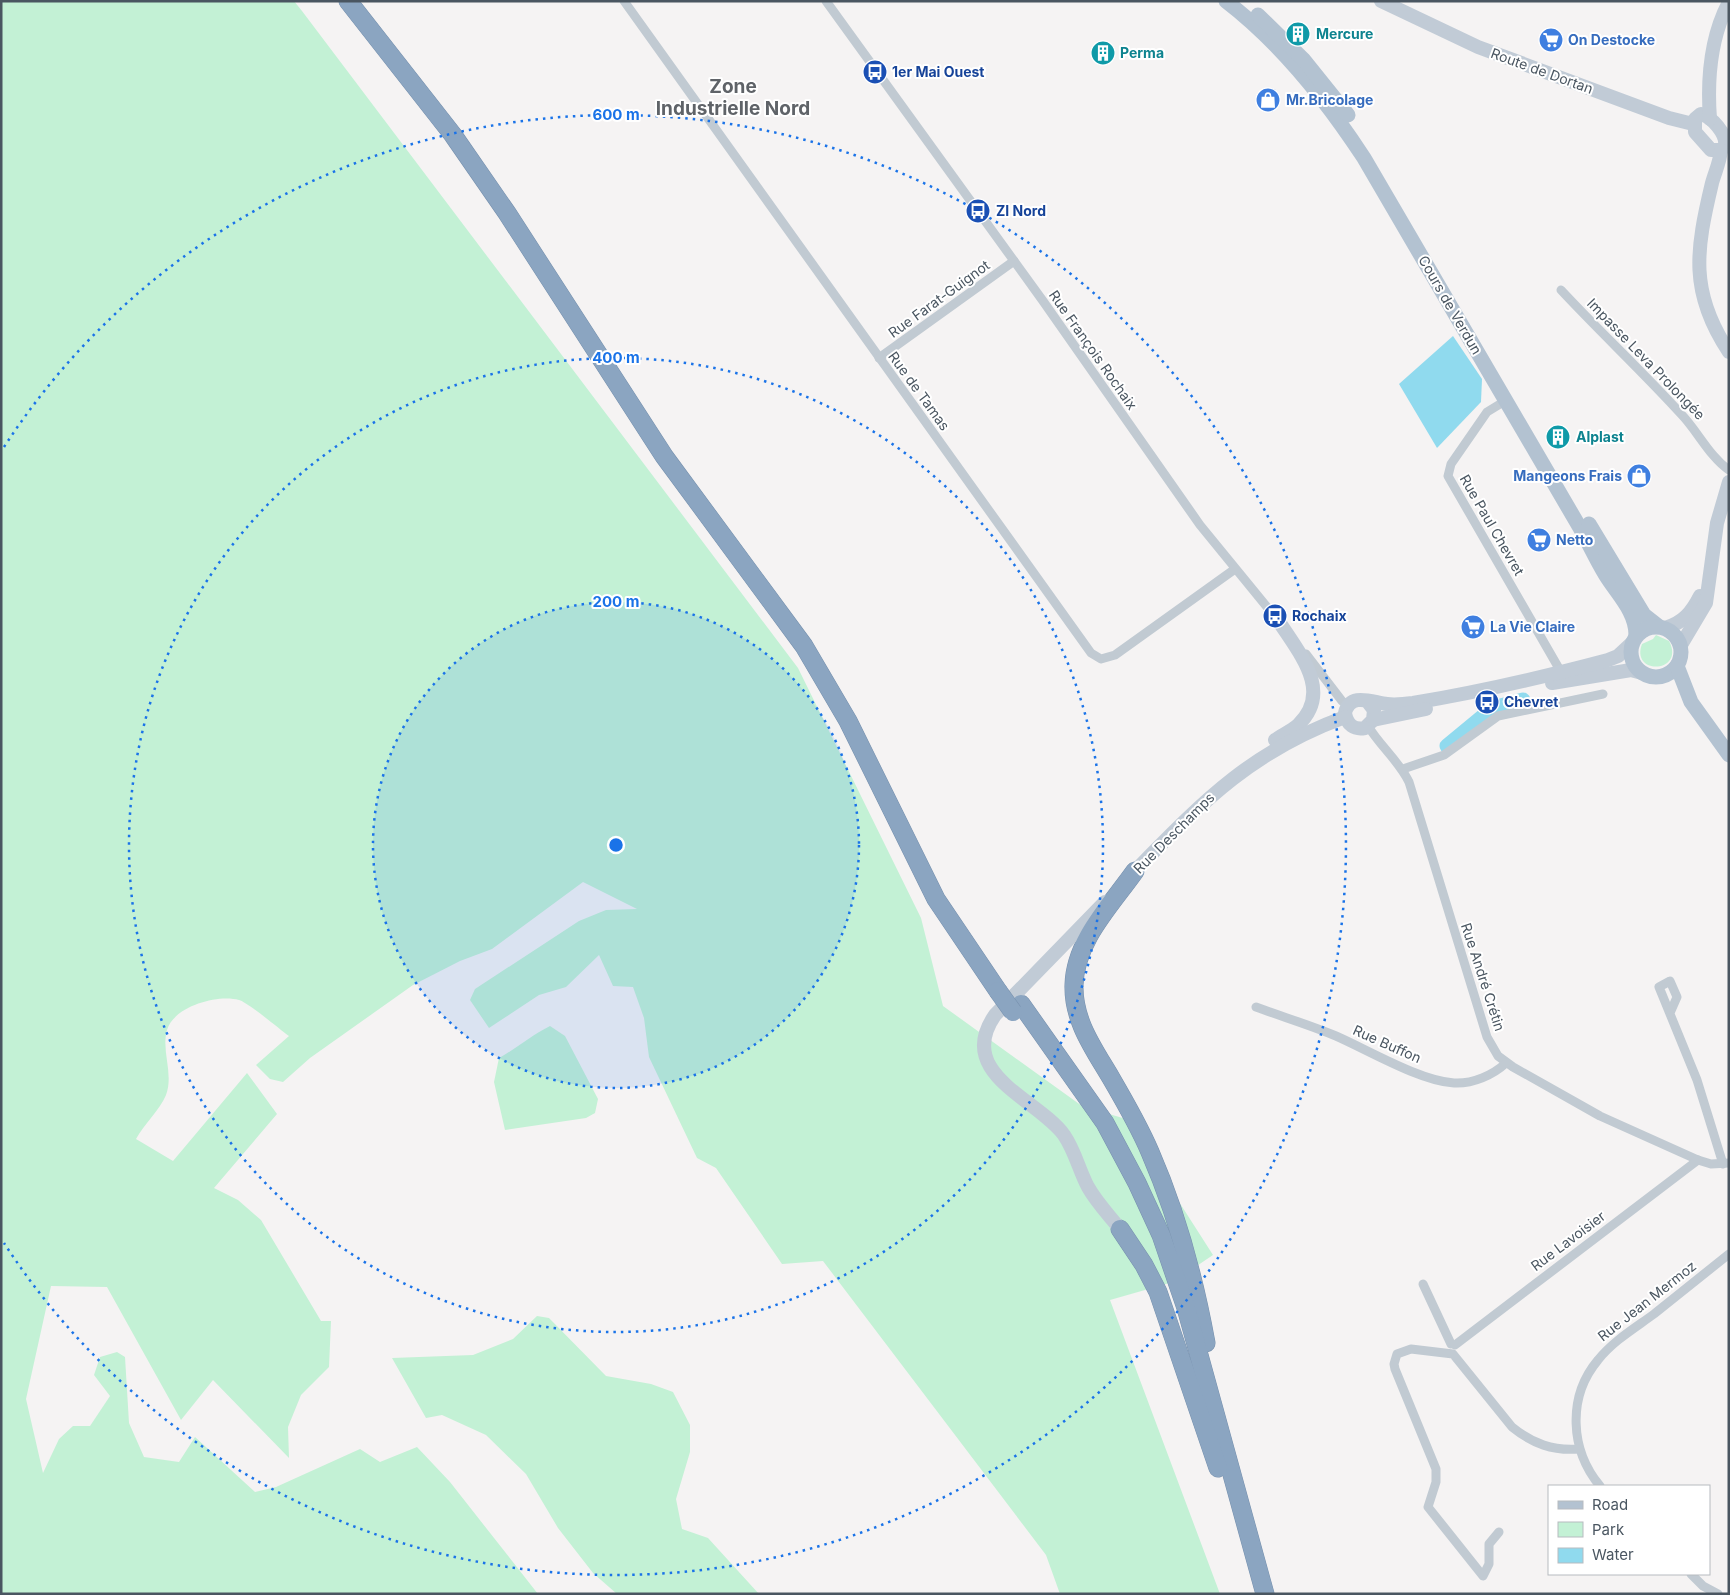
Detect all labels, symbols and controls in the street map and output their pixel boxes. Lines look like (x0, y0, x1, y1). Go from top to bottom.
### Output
building icon: Mercure (1285, 21, 1311, 47)
place label: Mercure (1316, 25, 1373, 42)
supermarket icon: On Destocke (1538, 27, 1564, 53)
place label: On Destocke (1568, 31, 1655, 48)
building icon: Perma (1090, 40, 1116, 66)
place label: Perma (1120, 44, 1164, 61)
street label: Route de Dortan (1489, 44, 1596, 97)
bus stop icon: 1er Mai Ouest (862, 59, 888, 85)
place label: 1er Mai Ouest (892, 63, 984, 80)
district label: Zone Industrielle Nord (656, 75, 810, 120)
shop icon: Mr.Bricolage (1255, 87, 1281, 113)
place label: Mr.Bricolage (1286, 91, 1373, 108)
text: 600 m (592, 105, 640, 124)
bus stop icon: ZI Nord (965, 198, 991, 224)
place label: ZI Nord (996, 202, 1046, 219)
street label: Cours de Verdun (1415, 252, 1486, 357)
street label: Rue Farat-Guignot (885, 256, 993, 341)
street label: Rue François Rochaix (1046, 287, 1141, 413)
street label: Impasse Leva Prolongée (1584, 294, 1709, 423)
text: 400 m (592, 348, 640, 367)
street label: Rue de Tamas (885, 348, 954, 434)
building icon: Alplast (1545, 424, 1571, 450)
place label: Alplast (1576, 428, 1624, 445)
shop icon: Mangeons Frais (1626, 463, 1652, 489)
place label: Mangeons Frais (1513, 467, 1622, 484)
street label: Rue Paul Chevret (1457, 471, 1528, 579)
supermarket icon: Netto (1526, 527, 1552, 553)
place label: Netto (1556, 531, 1594, 548)
text: 200 m (593, 592, 639, 611)
bus stop icon: Rochaix (1262, 603, 1288, 629)
place label: Rochaix (1292, 607, 1347, 624)
supermarket icon: La Vie Claire (1460, 614, 1486, 640)
place label: La Vie Claire (1490, 618, 1575, 635)
bus stop icon: Chevret (1474, 689, 1500, 715)
place label: Chevret (1504, 693, 1558, 710)
street label: Rue Deschamps (1130, 789, 1218, 877)
centre of rings (607, 836, 625, 854)
street label: Rue André Crétin (1458, 921, 1509, 1033)
street label: Rue Buffon (1350, 1021, 1424, 1066)
street label: Rue Lavoisier (1527, 1207, 1608, 1274)
street label: Rue Jean Mermoz (1594, 1257, 1699, 1344)
legend (1548, 1485, 1710, 1575)
text: Road (1592, 1495, 1628, 1514)
text: Park (1592, 1520, 1625, 1539)
text: Water (1592, 1545, 1634, 1564)

